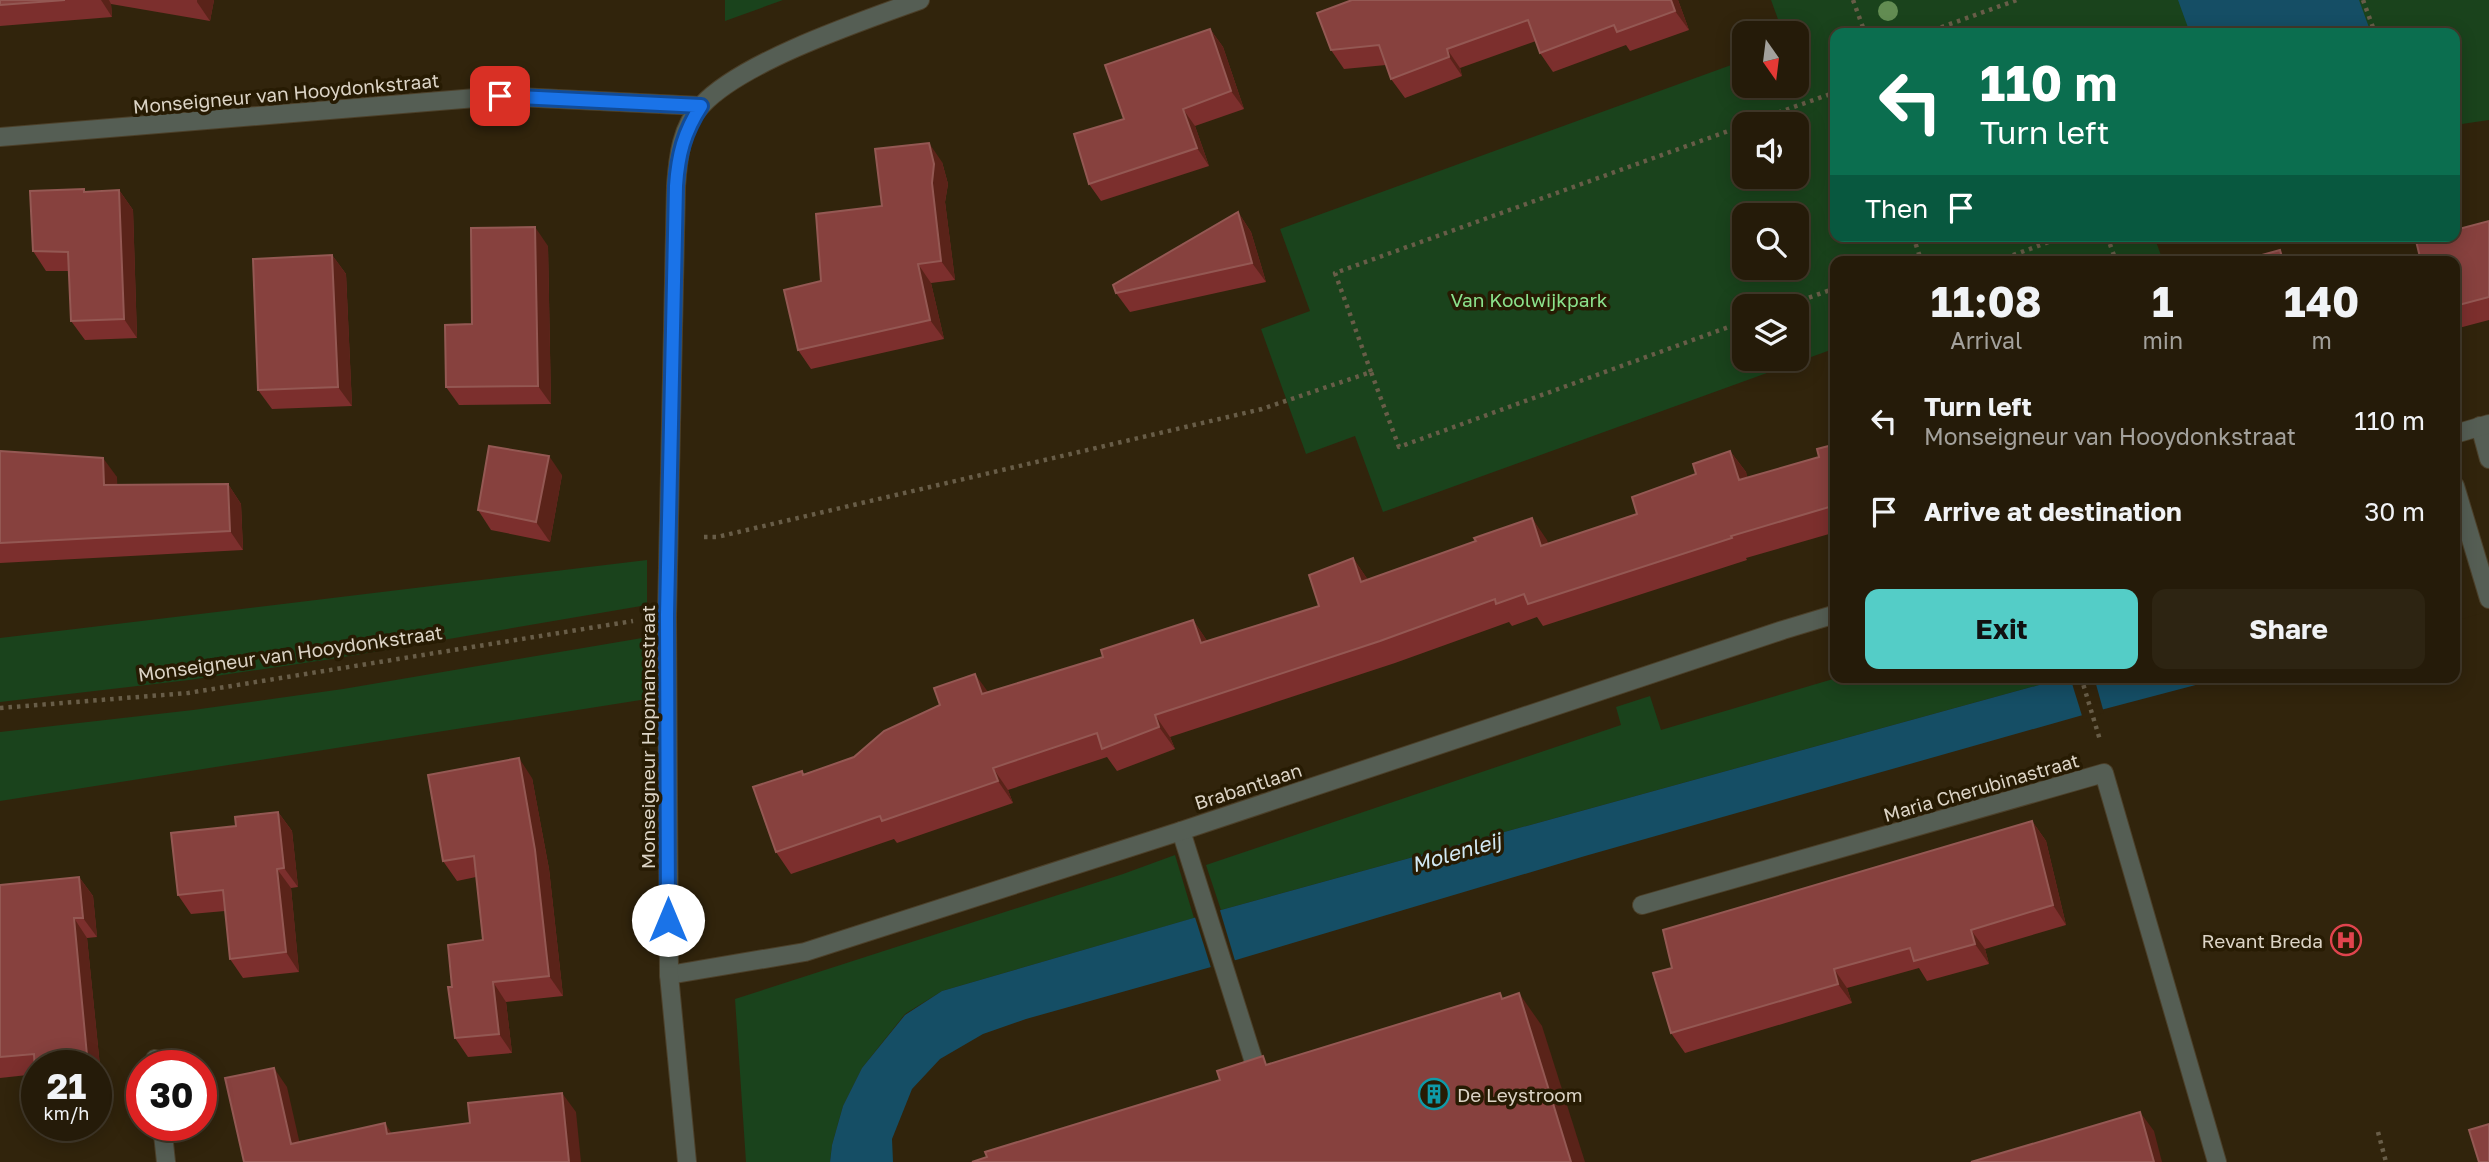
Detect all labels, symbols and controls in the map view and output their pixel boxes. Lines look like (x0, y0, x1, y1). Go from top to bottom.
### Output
north arrow (1732, 21, 1810, 98)
map controls (1732, 21, 1809, 371)
text: 110 m (1980, 53, 2117, 112)
icon: left (1865, 56, 1956, 147)
pin (470, 66, 530, 126)
street label: Monseigneur van Hooydonkstraat (132, 68, 440, 118)
icon: arrive (481, 77, 519, 115)
button: sound (1732, 112, 1809, 189)
text: Turn left (1980, 113, 2109, 151)
icon: arrive (1942, 189, 1980, 227)
text: Then (1865, 193, 1928, 224)
button: search (1732, 203, 1809, 280)
text: 11:08 (1931, 276, 2042, 326)
text: 1 (2152, 276, 2174, 326)
text: 140 (2284, 276, 2359, 326)
park label: Van Koolwijkpark (1450, 288, 1608, 311)
button: layers (1732, 294, 1809, 371)
text: Arrival (1950, 326, 2022, 354)
text: min (2143, 326, 2183, 354)
text: m (2311, 326, 2332, 354)
text: Turn left (1924, 391, 2032, 422)
icon: left (1865, 402, 1903, 440)
text: 110 m (2354, 405, 2425, 436)
text: Monseigneur van Hooydonkstraat (1924, 422, 2296, 450)
icon: arrive (1865, 493, 1903, 531)
text: Arrive at destination (1924, 496, 2182, 527)
text: 30 m (2364, 496, 2425, 527)
button: Exit (1865, 589, 2138, 669)
button: Share (2152, 589, 2425, 669)
street label: Monseigneur Hopmansstraat (636, 605, 659, 869)
street label: Monseigneur van Hooydonkstraat (136, 620, 444, 686)
street label: Maria Cherubinastraat (1880, 748, 2082, 826)
street label: Brabantlaan (1191, 758, 1305, 814)
water label: Molenleij (1408, 826, 1506, 877)
position arrow (631, 883, 705, 957)
hospital icon: Revant Breda (2329, 923, 2363, 957)
place label: Revant Breda (2202, 929, 2323, 952)
speed limit sign: 30 (126, 1050, 217, 1141)
text: 21 (47, 1065, 86, 1107)
building icon: De Leystroom (1417, 1077, 1451, 1111)
place label: De Leystroom (1457, 1083, 1583, 1106)
text: km/h (44, 1102, 89, 1124)

